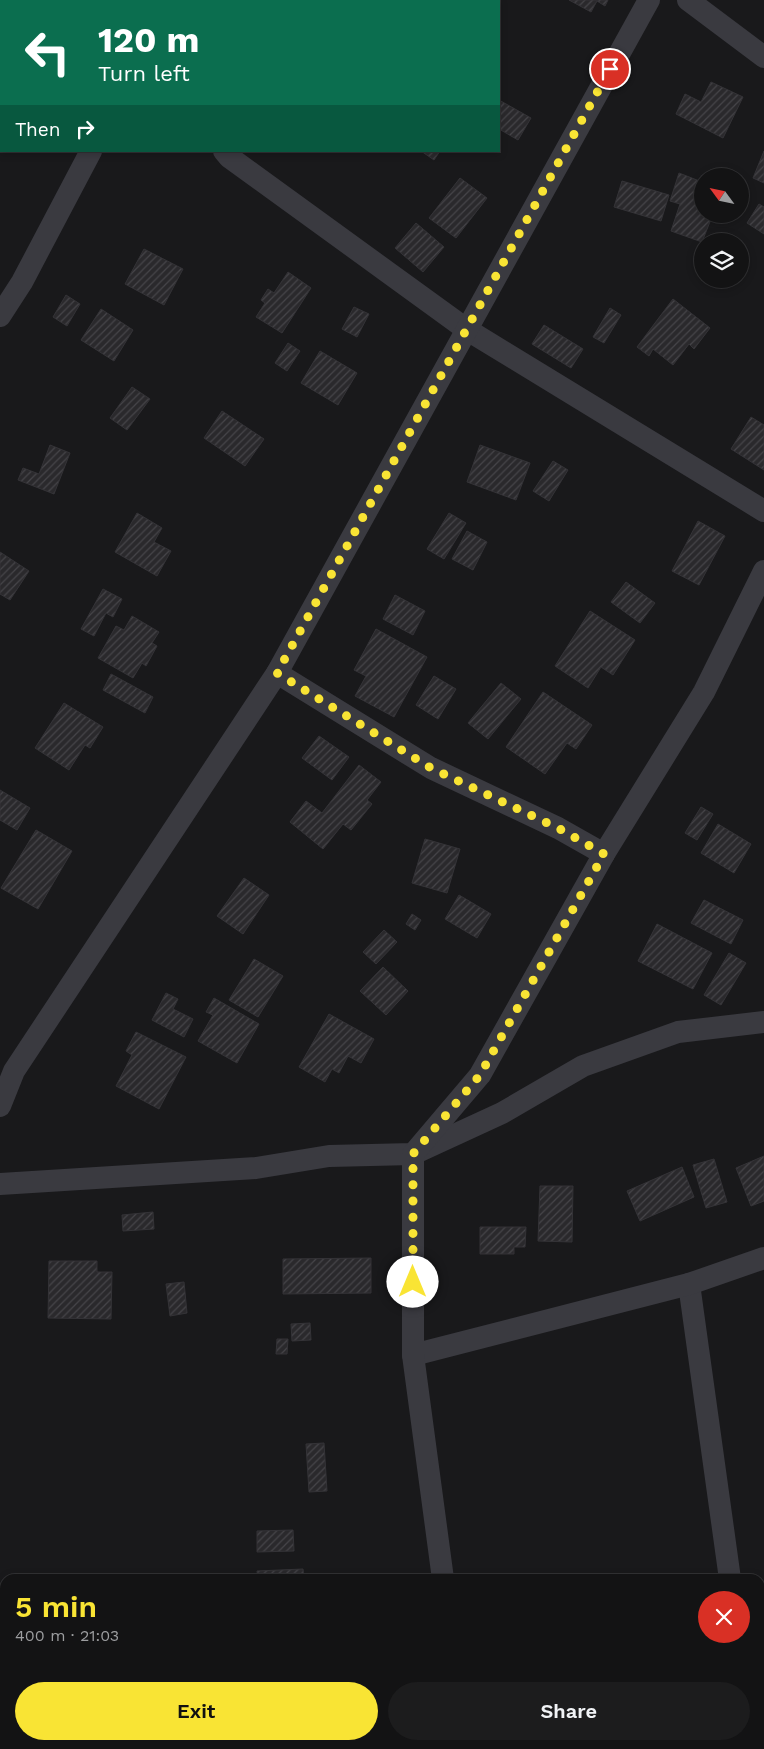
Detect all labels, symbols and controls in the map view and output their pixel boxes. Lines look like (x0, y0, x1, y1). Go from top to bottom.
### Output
text: 120 m (98, 19, 199, 61)
icon: left (15, 20, 80, 85)
pin (589, 48, 631, 90)
icon: arrive (596, 55, 624, 83)
text: Turn left (98, 61, 190, 86)
icon: right (71, 115, 99, 143)
text: Then (15, 118, 61, 141)
north arrow (694, 168, 749, 222)
map controls (694, 168, 749, 288)
button: layers (694, 233, 749, 288)
position arrow (386, 1255, 438, 1307)
text: 5 min (15, 1589, 97, 1624)
button: close (698, 1591, 750, 1643)
text: 400 m · 21:03 (15, 1626, 119, 1645)
button: Exit (15, 1682, 378, 1740)
button: Share (388, 1682, 750, 1740)

